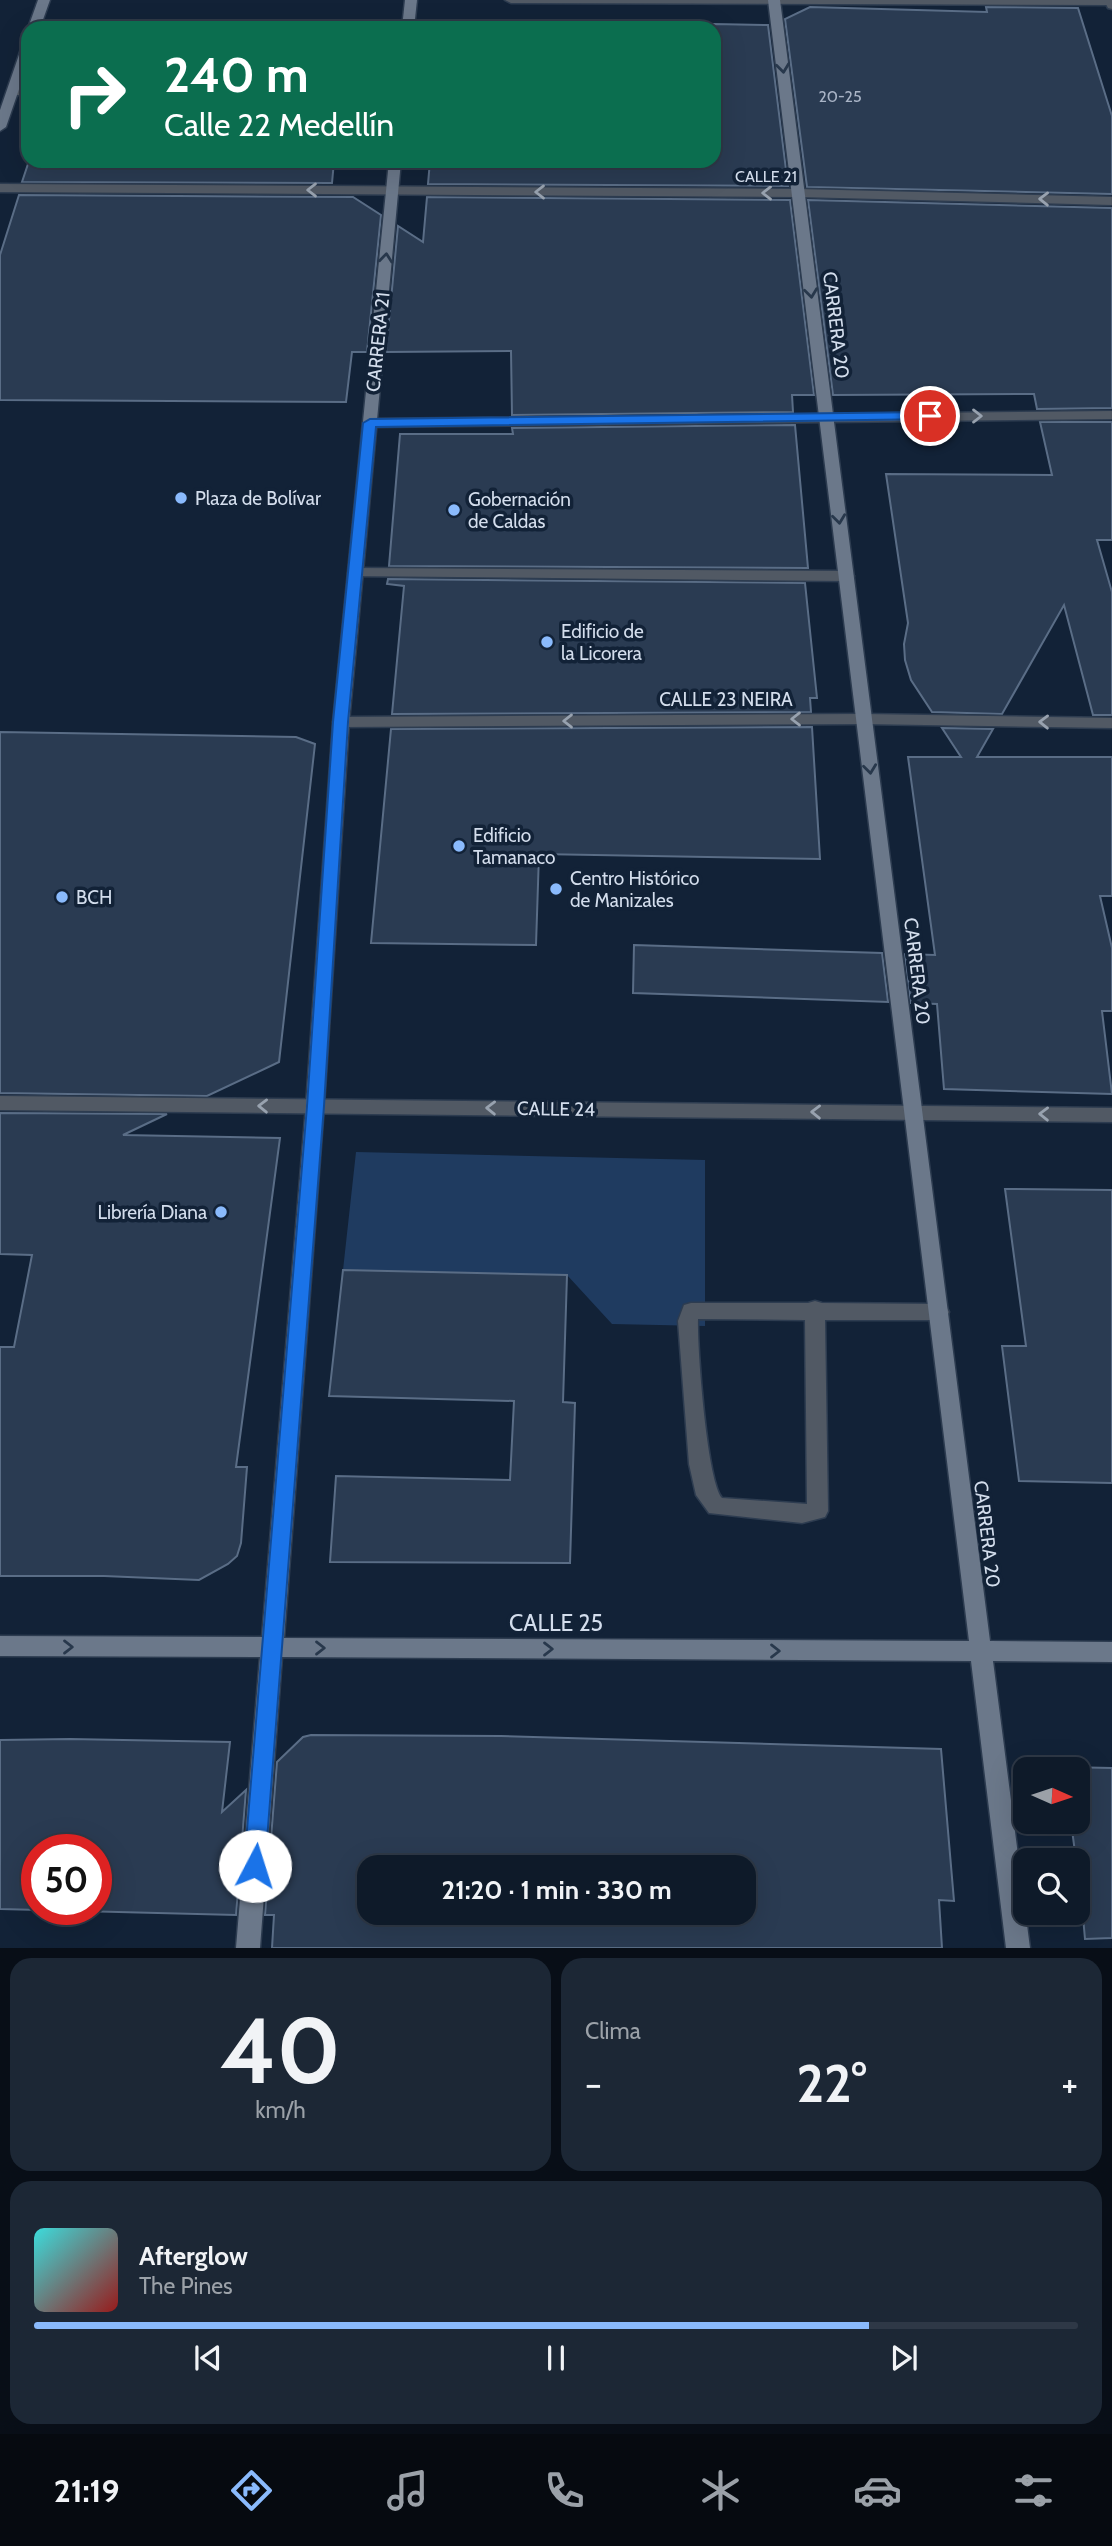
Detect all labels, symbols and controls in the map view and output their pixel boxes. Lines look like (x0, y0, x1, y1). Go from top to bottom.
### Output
text: 240 m (164, 45, 309, 104)
icon: right (49, 49, 140, 140)
one-way arrow (775, 62, 790, 74)
house number: 20-25 (818, 87, 862, 106)
text: Calle 22 Medellín (164, 105, 394, 144)
street label: CALLE 21 (735, 167, 797, 186)
one-way arrow (307, 182, 317, 198)
one-way arrow (534, 184, 545, 199)
one-way arrow (762, 185, 772, 201)
one-way arrow (1038, 191, 1049, 207)
one-way arrow (378, 252, 393, 263)
street label: CARRERA 20 (818, 270, 854, 380)
one-way arrow (804, 288, 819, 299)
street label: CARRERA 21 (361, 291, 395, 393)
pin (900, 386, 960, 446)
icon: arrive (911, 397, 949, 435)
one-way arrow (972, 408, 983, 424)
place label: Plaza de Bolívar (195, 487, 321, 510)
place label: Gobernación de Caldas (468, 488, 571, 533)
marker: Plaza de Bolívar (173, 490, 189, 506)
marker: Gobernación de Caldas (446, 502, 462, 518)
one-way arrow (832, 513, 847, 525)
place label: Edificio de la Licorera (561, 620, 644, 665)
marker: Edificio de la Licorera (539, 634, 555, 650)
street label: CALLE 23 NEIRA (659, 688, 793, 711)
one-way arrow (790, 711, 800, 727)
one-way arrow (562, 713, 573, 729)
one-way arrow (1038, 714, 1049, 730)
one-way arrow (863, 763, 878, 775)
place label: Edificio Tamanaco (473, 824, 556, 869)
marker: Edificio Tamanaco (451, 838, 467, 854)
place label: Centro Histórico de Manizales (570, 867, 699, 912)
marker: Centro Histórico de Manizales (548, 881, 564, 897)
place label: BCH (76, 886, 112, 909)
marker: BCH (54, 889, 70, 905)
street label: CARRERA 20 (899, 916, 935, 1026)
street label: CALLE 24 (517, 1097, 595, 1121)
one-way arrow (258, 1098, 269, 1113)
one-way arrow (485, 1100, 496, 1116)
one-way arrow (811, 1104, 821, 1120)
one-way arrow (1038, 1107, 1049, 1122)
place label: Librería Diana (97, 1201, 207, 1224)
marker: Librería Diana (213, 1204, 229, 1220)
street label: CARRERA 20 (969, 1479, 1005, 1589)
street label: CALLE 25 (509, 1609, 603, 1637)
one-way arrow (63, 1639, 74, 1655)
one-way arrow (315, 1640, 326, 1656)
one-way arrow (543, 1641, 553, 1657)
one-way arrow (770, 1643, 781, 1658)
north arrow (1013, 1757, 1090, 1834)
map controls (1013, 1757, 1090, 1925)
position arrow (218, 1829, 292, 1903)
speed limit sign: 50 (21, 1834, 112, 1925)
button: search (1013, 1848, 1090, 1925)
text: 21:20 · 1 min · 330 m (441, 1874, 672, 1906)
text: 40 (220, 1995, 341, 2106)
text: Clima (585, 2017, 641, 2045)
text: 22° (796, 2052, 867, 2115)
text: − (585, 2060, 602, 2107)
text: + (1061, 2060, 1078, 2107)
text: km/h (255, 2096, 306, 2124)
text: Afterglow (139, 2240, 248, 2272)
text: The Pines (139, 2272, 233, 2300)
icon: previous (189, 2339, 227, 2377)
icon: pause (537, 2339, 575, 2377)
icon: next (885, 2339, 923, 2377)
icon: directions (227, 2466, 276, 2515)
icon: music (383, 2466, 432, 2515)
icon: phone (540, 2466, 589, 2515)
icon: climate (696, 2466, 745, 2515)
icon: car (853, 2466, 902, 2515)
icon: filters (1009, 2466, 1058, 2515)
text: 21:19 (54, 2471, 119, 2510)

